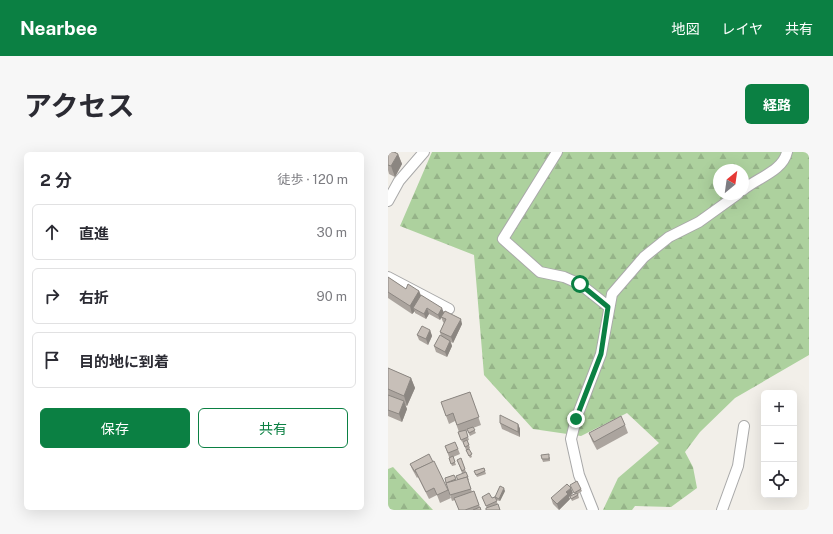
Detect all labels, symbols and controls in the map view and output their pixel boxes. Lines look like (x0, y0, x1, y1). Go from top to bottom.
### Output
text: Nearbee (20, 17, 98, 39)
text: 地図 (671, 21, 699, 37)
text: レイヤ (721, 21, 763, 37)
text: 共有 (785, 21, 813, 37)
button: 経路 (745, 84, 809, 124)
text: アクセス (24, 89, 135, 122)
north arrow (713, 164, 749, 200)
text: 2 分 (40, 170, 72, 190)
text: 徒歩 · 120 m (277, 172, 348, 187)
icon: ahead (41, 221, 63, 243)
text: 直進 (79, 225, 109, 242)
text: 30 m (317, 225, 347, 240)
route start (571, 275, 589, 293)
icon: right (41, 285, 63, 307)
text: 右折 (79, 289, 109, 306)
text: 90 m (317, 289, 347, 304)
icon: arrive (41, 349, 63, 371)
text: 目的地に到着 (79, 353, 169, 370)
map controls (761, 390, 797, 498)
button: + (761, 390, 797, 426)
button: 保存 (40, 408, 190, 448)
button: 共有 (198, 408, 348, 448)
route end (567, 410, 585, 428)
button: − (761, 426, 797, 462)
button: locate (761, 462, 797, 498)

